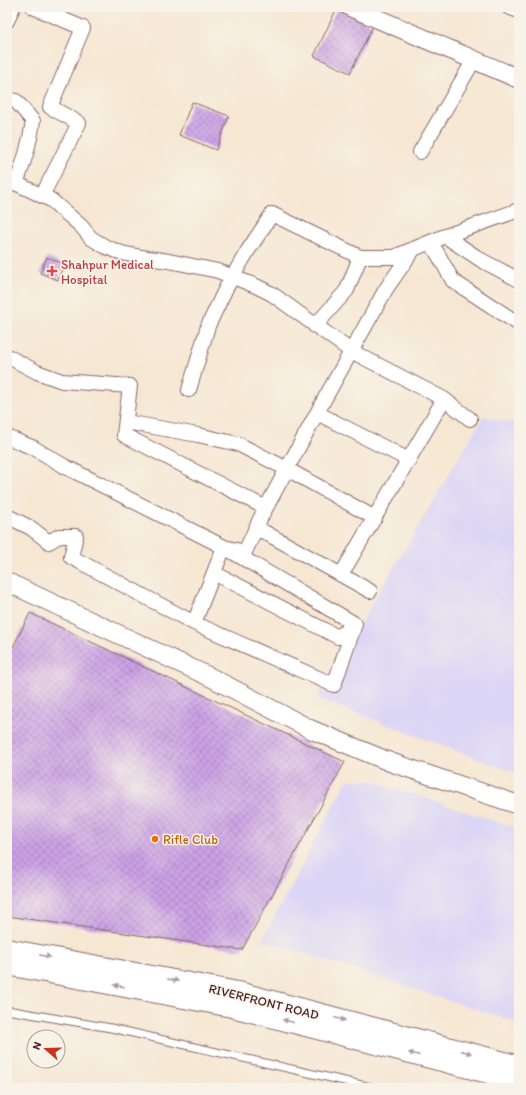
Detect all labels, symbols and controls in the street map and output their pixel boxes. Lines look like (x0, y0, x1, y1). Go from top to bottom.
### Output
place label: Shahpur Medical Hospital (61, 257, 154, 287)
marker: Shahpur Medical Hospital (46, 265, 58, 277)
place label: Rifle Club (163, 832, 218, 847)
marker: Rifle Club (150, 834, 160, 844)
one-way arrow (39, 953, 51, 959)
one-way arrow (167, 977, 179, 983)
street label: RIVERFRONT ROAD (207, 981, 321, 1023)
one-way arrow (113, 982, 126, 988)
one-way arrow (335, 1016, 347, 1022)
one-way arrow (281, 1018, 293, 1024)
north arrow (26, 1029, 66, 1069)
text: N (30, 1040, 44, 1051)
one-way arrow (460, 1049, 472, 1055)
one-way arrow (407, 1050, 420, 1056)

